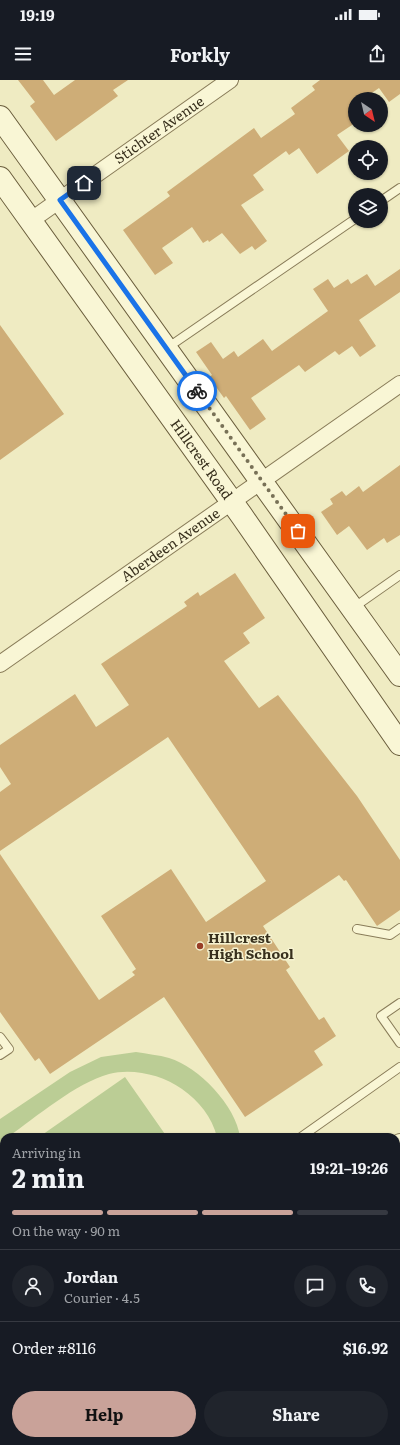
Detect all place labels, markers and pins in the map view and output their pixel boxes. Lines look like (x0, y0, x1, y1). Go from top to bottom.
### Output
pin (67, 166, 101, 200)
pin (281, 514, 315, 548)
place label: Hillcrest High School (208, 927, 294, 963)
marker: Hillcrest High School (195, 941, 205, 951)

